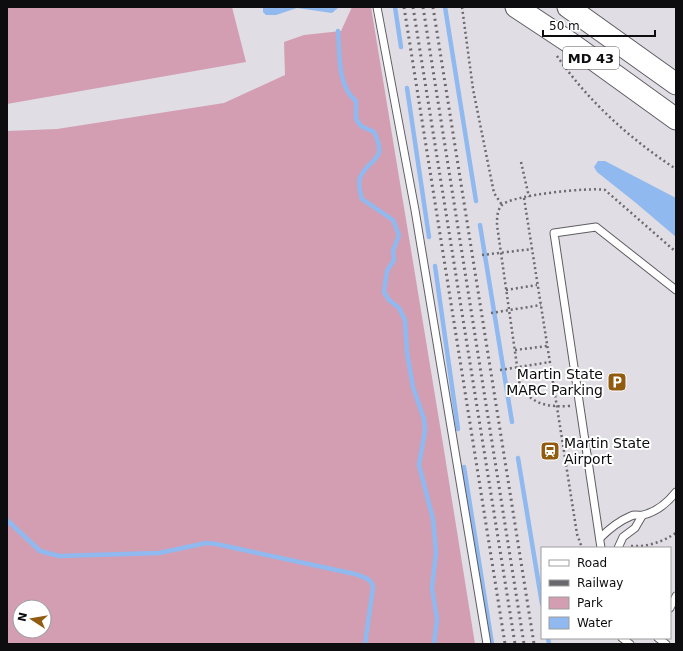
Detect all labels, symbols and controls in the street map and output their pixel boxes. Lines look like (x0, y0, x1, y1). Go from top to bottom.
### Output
scale bar (543, 12, 655, 38)
text: 50 m (549, 19, 580, 33)
road number: MD 43 (563, 47, 619, 69)
place label: Martin State MARC Parking (506, 366, 603, 398)
parking icon: Martin State MARC Parking (606, 371, 628, 393)
place label: Martin State Airport (564, 435, 650, 467)
station icon: Martin State Airport (539, 440, 561, 462)
legend (541, 547, 671, 639)
text: Road (577, 556, 607, 570)
text: Railway (577, 576, 623, 590)
text: Park (577, 596, 603, 610)
north arrow (12, 599, 52, 639)
text: N (15, 611, 30, 623)
text: Water (577, 616, 613, 630)

